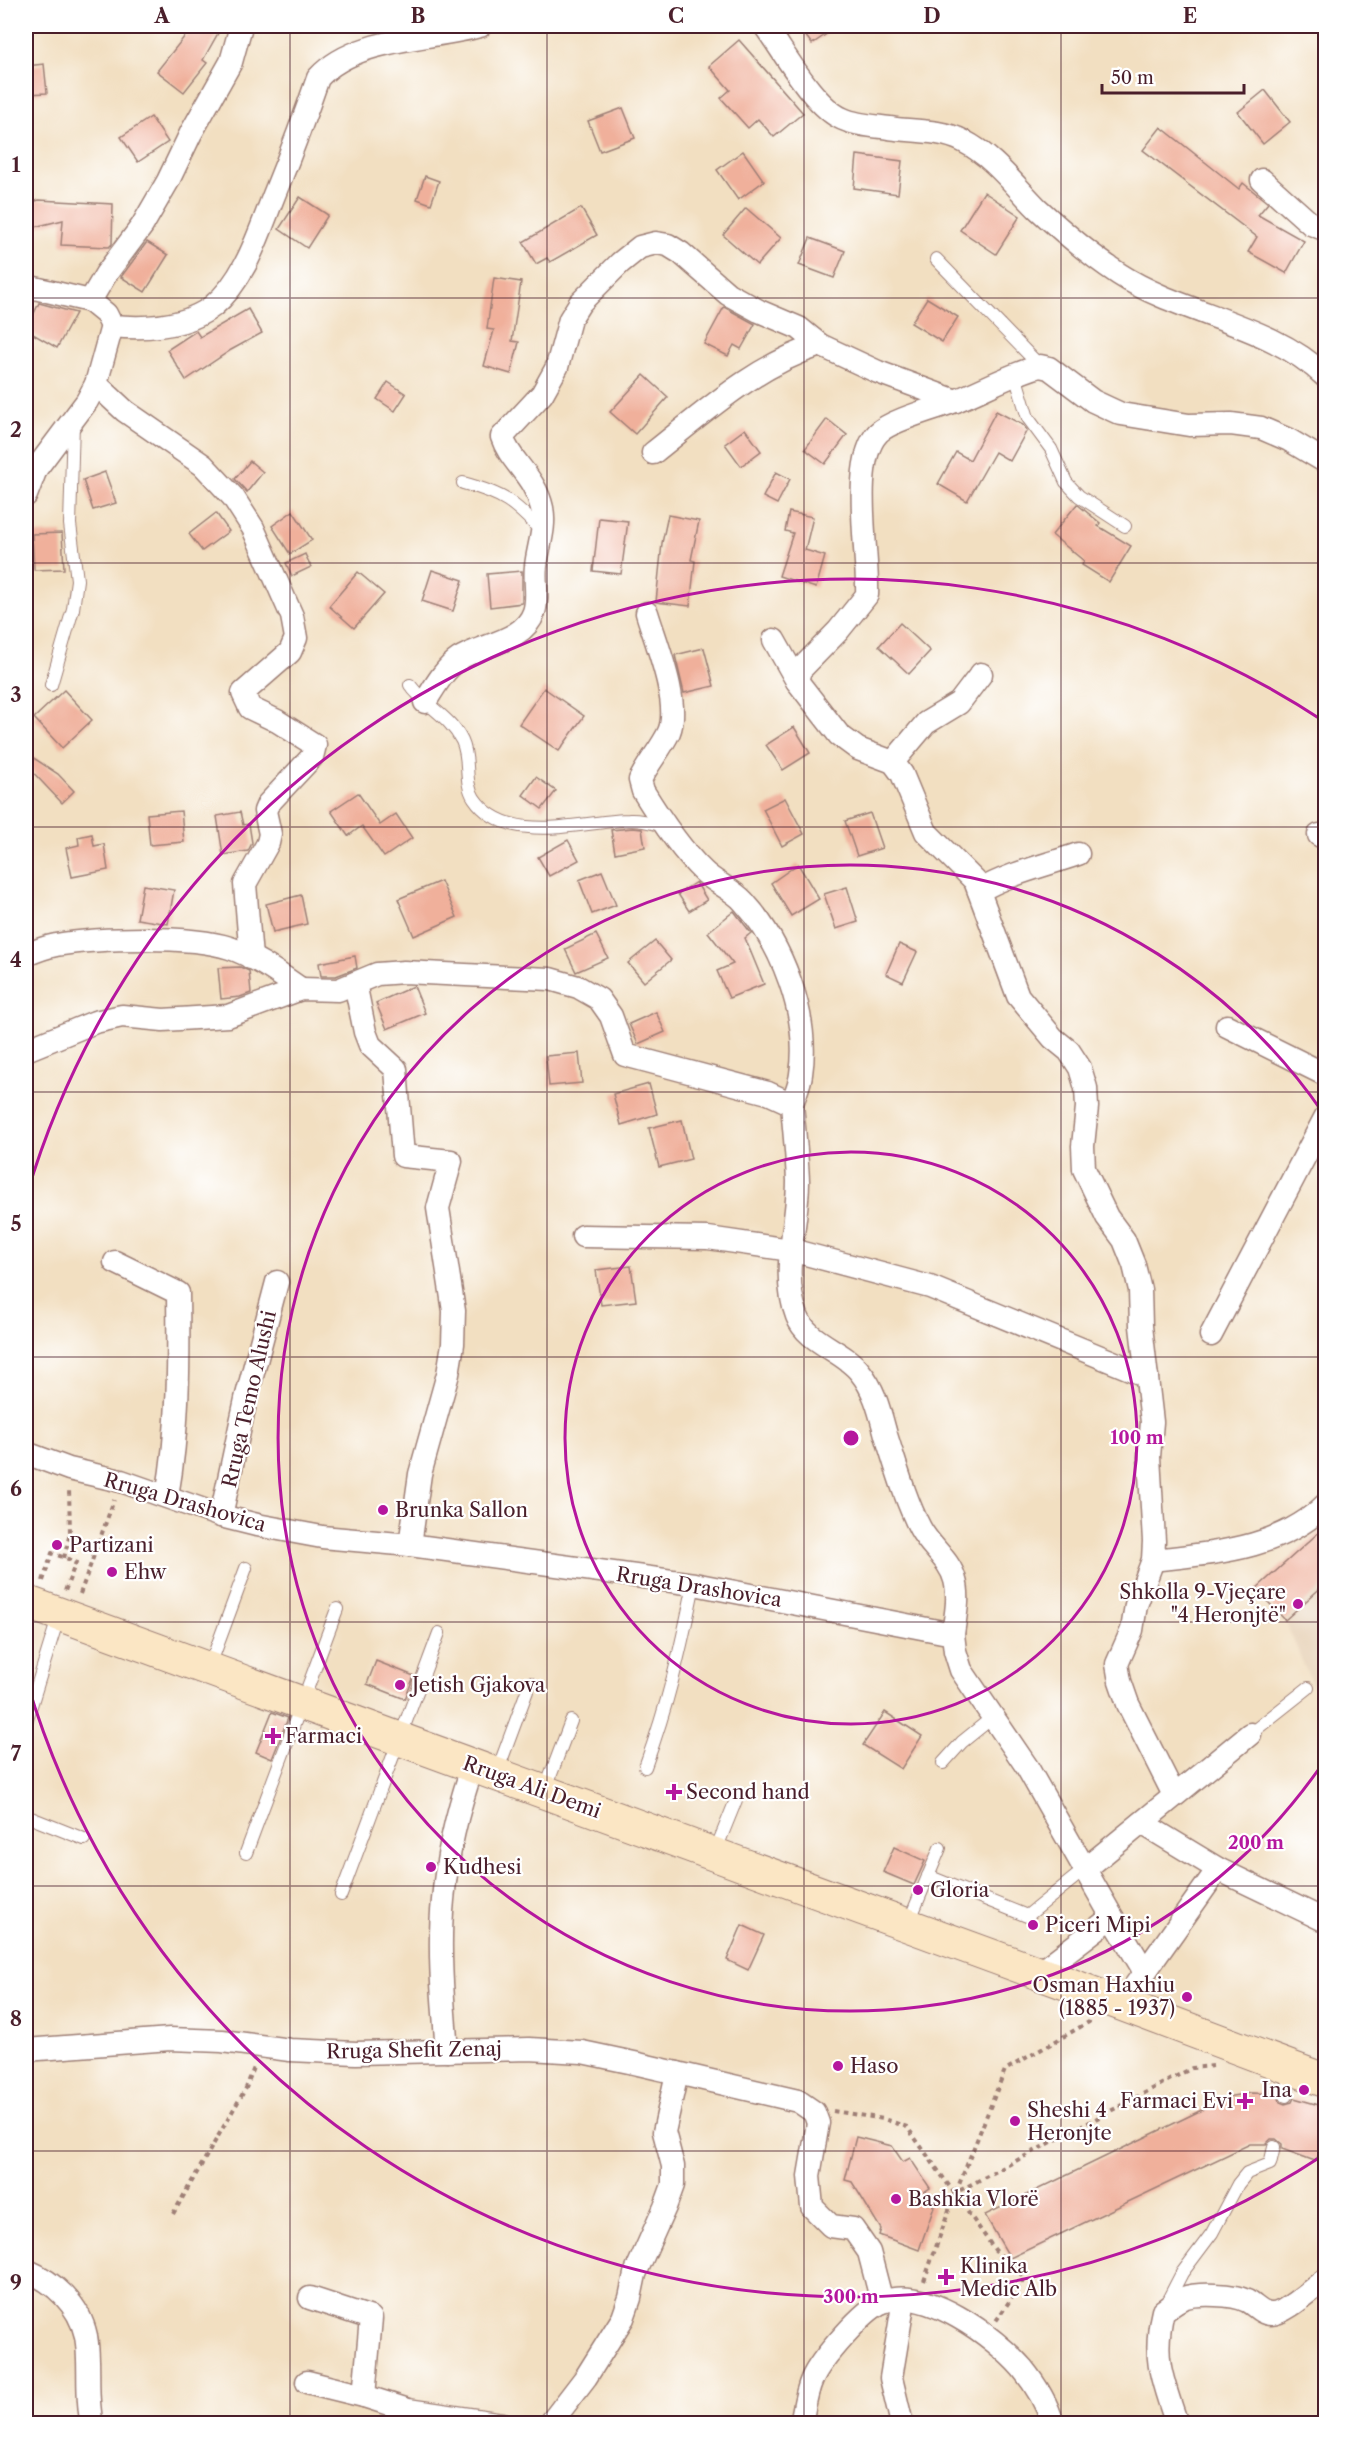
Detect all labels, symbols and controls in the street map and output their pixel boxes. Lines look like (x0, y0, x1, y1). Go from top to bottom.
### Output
text: A (153, 4, 170, 28)
text: B (411, 4, 426, 28)
text: C (668, 4, 684, 28)
text: D (923, 4, 941, 28)
text: E (1183, 4, 1197, 28)
scale bar (1102, 57, 1244, 95)
text: 50 m (1111, 67, 1154, 89)
text: 1 (12, 153, 21, 177)
text: 2 (10, 418, 22, 442)
text: 3 (10, 683, 22, 707)
text: 4 (10, 948, 22, 972)
text: 5 (10, 1212, 22, 1236)
street label: Rruga Temo Alushi (217, 1308, 281, 1490)
text: 100 m (1110, 1427, 1164, 1449)
centre of rings (841, 1428, 861, 1448)
street label: Rruga Drashovica (101, 1467, 269, 1537)
text: 6 (10, 1477, 22, 1501)
place label: Brunka Sallon (395, 1498, 529, 1522)
marker: Brunka Sallon (376, 1503, 390, 1517)
place label: Partizani (69, 1533, 154, 1557)
marker: Partizani (50, 1538, 64, 1552)
place label: Ehw (124, 1560, 167, 1584)
street label: Rruga Drashovica (614, 1562, 784, 1612)
marker: Ehw (105, 1565, 119, 1579)
place label: Shkolla 9-Vjeçare "4 Heronjtë" (1119, 1580, 1286, 1627)
marker: Shkolla 9-Vjeçare "4 Heronjtë" (1291, 1597, 1305, 1611)
place label: Jetish Gjakova (409, 1673, 546, 1697)
marker: Jetish Gjakova (393, 1678, 407, 1692)
place label: Farmaci (285, 1724, 362, 1748)
marker: Farmaci (266, 1729, 280, 1743)
text: 7 (11, 1742, 22, 1766)
street label: Rruga Ali Demi (460, 1751, 604, 1823)
place label: Second hand (686, 1780, 810, 1804)
marker: Second hand (667, 1785, 681, 1799)
text: 200 m (1228, 1832, 1284, 1854)
place label: Kudhesi (443, 1855, 522, 1879)
marker: Kudhesi (424, 1860, 438, 1874)
place label: Gloria (930, 1878, 990, 1902)
marker: Gloria (911, 1883, 925, 1897)
place label: Piceri Mipi (1045, 1913, 1151, 1937)
marker: Piceri Mipi (1026, 1918, 1040, 1932)
place label: Osman Haxhiu (1885 - 1937) (1033, 1973, 1175, 2020)
marker: Osman Haxhiu (1885 - 1937) (1180, 1990, 1194, 2004)
text: 8 (10, 2007, 22, 2031)
street label: Rruga Shefit Zenaj (326, 2036, 502, 2064)
place label: Haso (850, 2054, 899, 2078)
marker: Haso (831, 2059, 845, 2073)
place label: Ina (1261, 2078, 1292, 2102)
marker: Ina (1297, 2083, 1311, 2097)
place label: Farmaci Evi (1120, 2089, 1233, 2113)
marker: Farmaci Evi (1238, 2094, 1252, 2108)
place label: Sheshi 4 Heronjte (1027, 2098, 1112, 2145)
marker: Sheshi 4 Heronjte (1008, 2114, 1022, 2128)
place label: Bashkia Vlorë (908, 2187, 1039, 2211)
marker: Bashkia Vlorë (889, 2192, 903, 2206)
place label: Klinika Medic Alb (960, 2254, 1057, 2301)
marker: Klinika Medic Alb (937, 2268, 955, 2286)
text: 9 (10, 2271, 22, 2295)
text: 300 m (823, 2286, 879, 2308)

